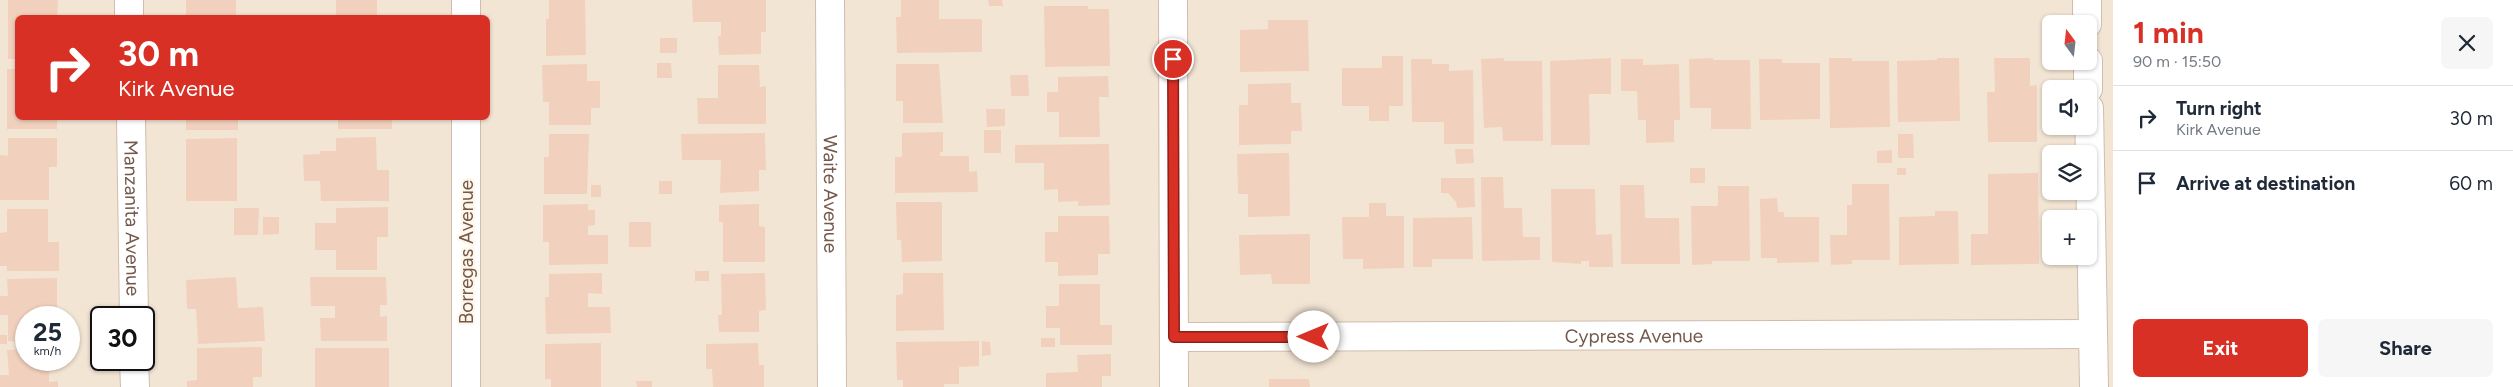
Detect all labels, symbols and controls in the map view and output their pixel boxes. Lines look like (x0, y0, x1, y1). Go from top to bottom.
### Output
text: 1 min (2133, 14, 2204, 51)
north arrow (2042, 15, 2098, 70)
map controls (2042, 15, 2097, 265)
button: close (2441, 17, 2493, 69)
text: 30 m (118, 33, 199, 75)
icon: right (35, 35, 100, 100)
pin (1152, 38, 1194, 80)
icon: arrive (1159, 45, 1187, 73)
text: 90 m · 15:50 (2133, 52, 2221, 71)
text: Kirk Avenue (118, 75, 234, 102)
button: sound (2042, 80, 2097, 135)
text: Turn right (2176, 97, 2262, 120)
icon: right (2133, 104, 2161, 132)
text: 30 m (2450, 107, 2493, 130)
text: Kirk Avenue (2176, 120, 2261, 139)
street label: Waite Avenue (819, 135, 842, 253)
street label: Manzanita Avenue (119, 140, 145, 296)
button: layers (2042, 145, 2097, 200)
icon: arrive (2133, 169, 2161, 197)
text: Arrive at destination (2176, 172, 2355, 195)
text: 60 m (2449, 172, 2493, 195)
street label: Borregas Avenue (455, 180, 478, 324)
button: + (2042, 210, 2097, 265)
speed limit sign: 30 (90, 306, 155, 371)
position arrow (1287, 310, 1339, 362)
text: 25 (33, 317, 62, 347)
button: Exit (2133, 319, 2308, 377)
button: Share (2318, 319, 2493, 377)
street label: Cypress Avenue (1565, 324, 1703, 348)
text: km/h (34, 344, 61, 358)

